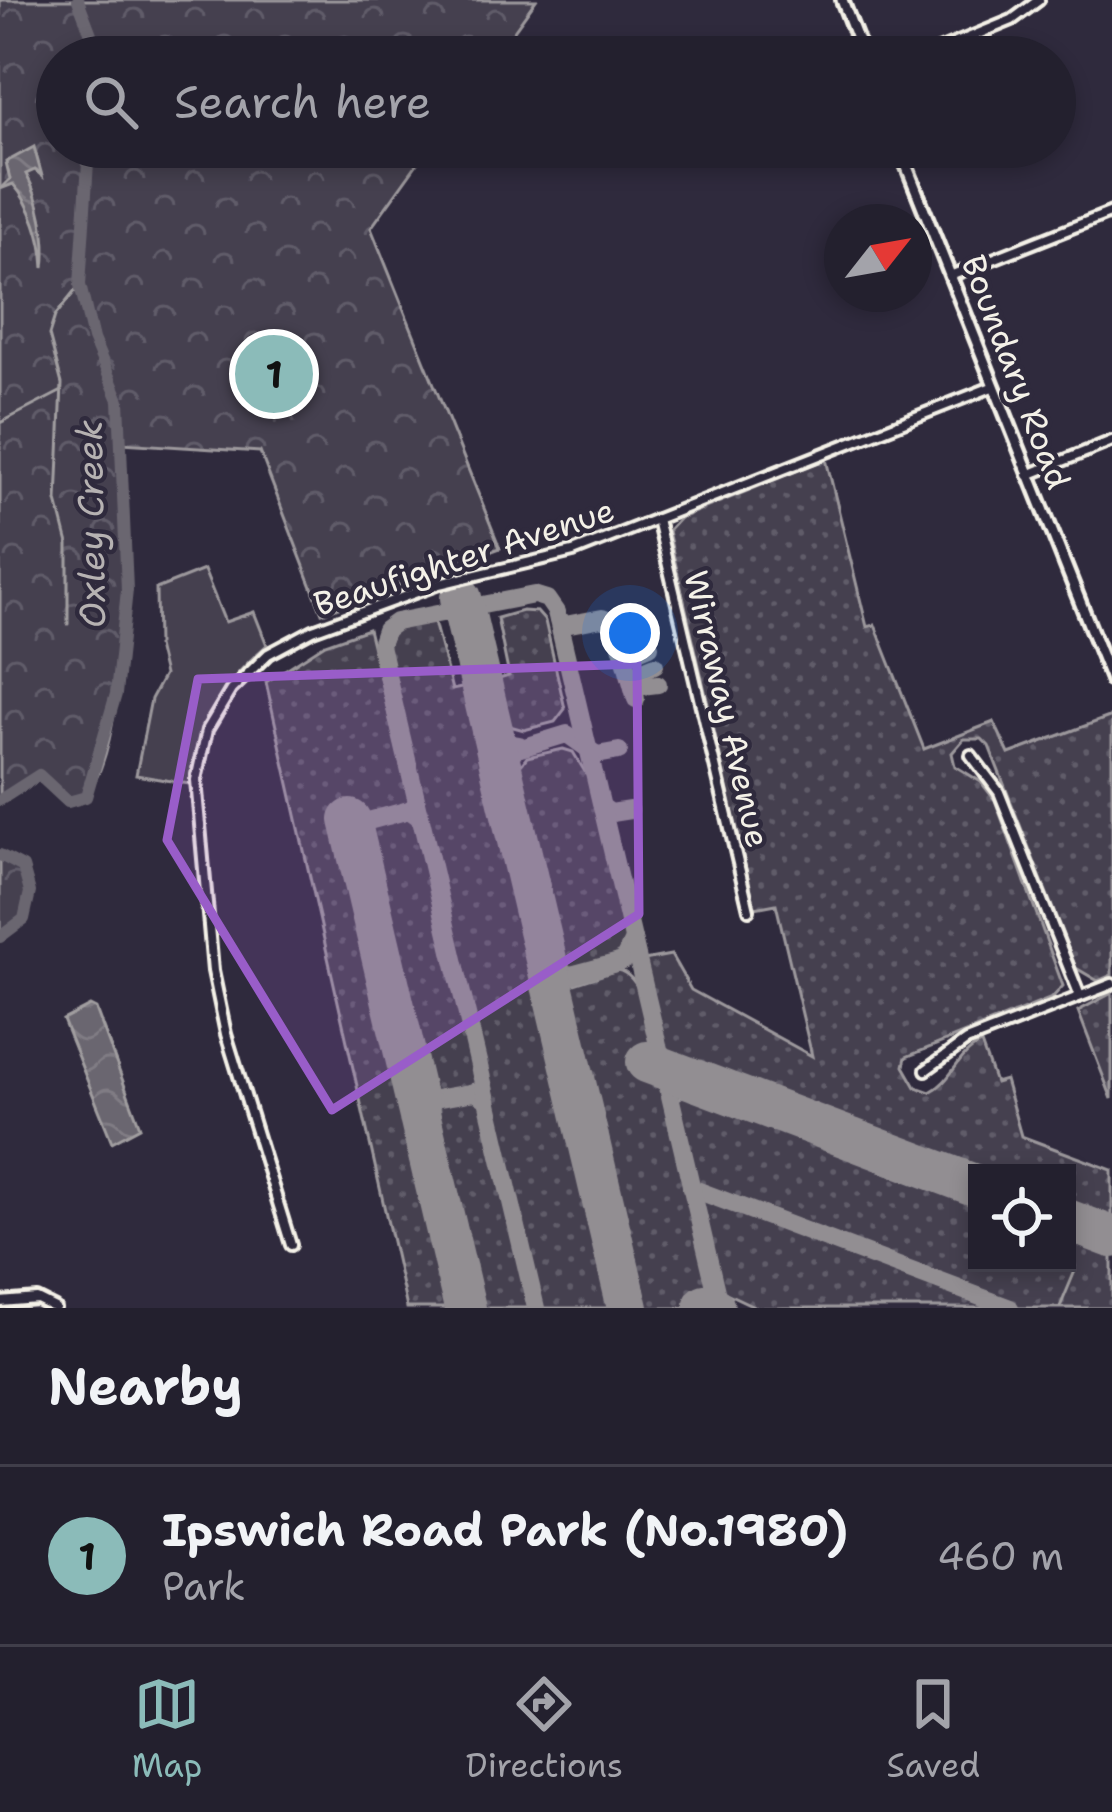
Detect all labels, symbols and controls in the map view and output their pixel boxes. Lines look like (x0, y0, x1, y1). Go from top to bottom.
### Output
search box (36, 36, 1076, 168)
icon: search (78, 69, 144, 135)
text: Search here (174, 72, 431, 132)
north arrow (824, 204, 932, 312)
street label: Boundary Road (951, 249, 1081, 495)
pin: 1 (235, 329, 313, 419)
water label: Oxley Creek (65, 419, 117, 629)
street label: Beaufighter Avenue (308, 487, 620, 627)
street label: Wirraway Avenue (673, 566, 781, 852)
your location (600, 603, 660, 663)
map controls (968, 1164, 1076, 1272)
button: locate (968, 1164, 1076, 1272)
text: Nearby (48, 1352, 243, 1420)
text: Ipswich Road Park (No.1980) (162, 1500, 848, 1560)
text: 1 (78, 1530, 96, 1582)
text: 460 m (937, 1530, 1064, 1582)
text: Park (162, 1560, 246, 1612)
tab: Map (132, 1671, 202, 1788)
tab: Directions (466, 1671, 623, 1788)
tab: Saved (887, 1671, 980, 1788)

